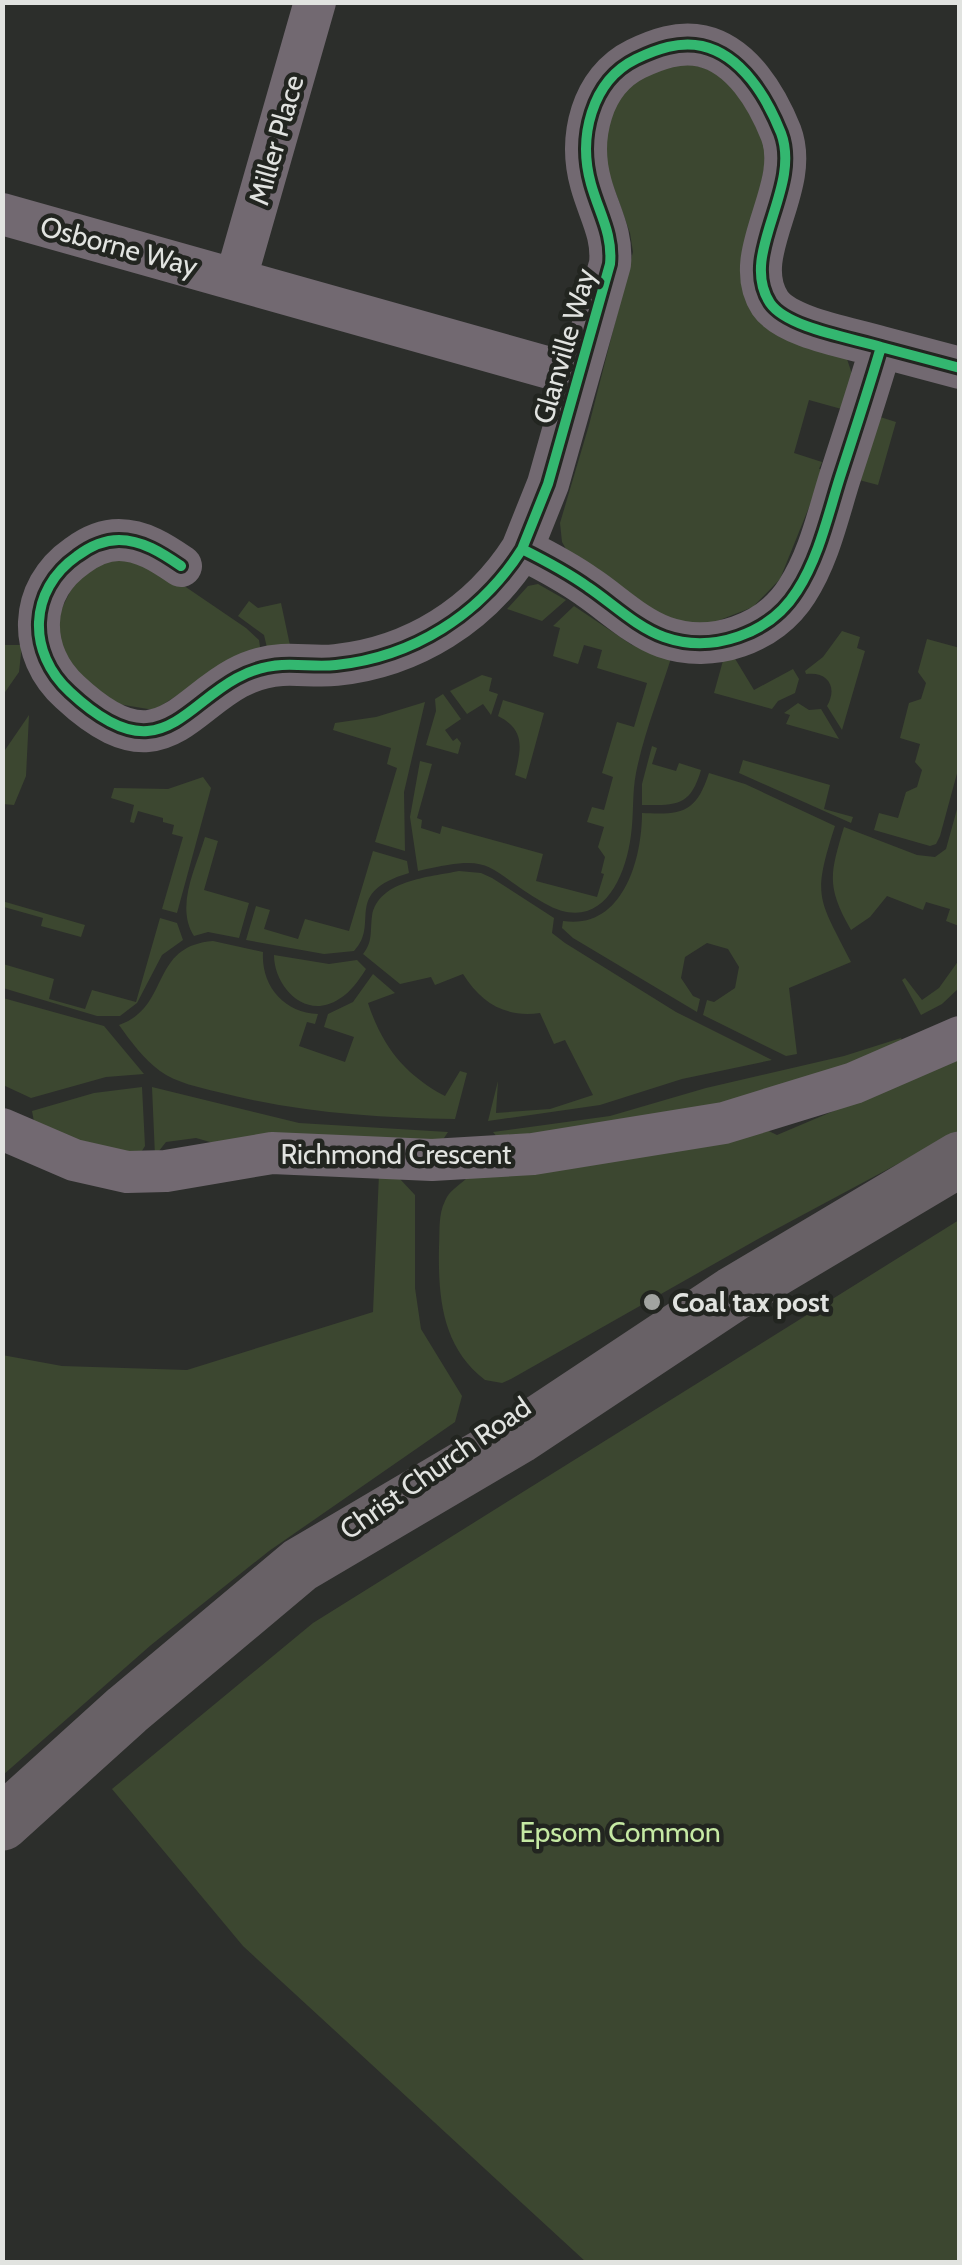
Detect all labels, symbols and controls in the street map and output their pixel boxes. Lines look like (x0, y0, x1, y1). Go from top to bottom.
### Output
street label: Miller Place (241, 71, 311, 209)
street label: Osborne Way (37, 209, 201, 283)
street label: Glanville Way (526, 265, 602, 427)
street label: Richmond Crescent (280, 1137, 512, 1171)
place label: Coal tax post (672, 1285, 829, 1319)
marker: Coal tax post (641, 1291, 663, 1313)
street label: Christ Church Road (333, 1390, 537, 1546)
park label: Epsom Common (519, 1815, 721, 1849)

